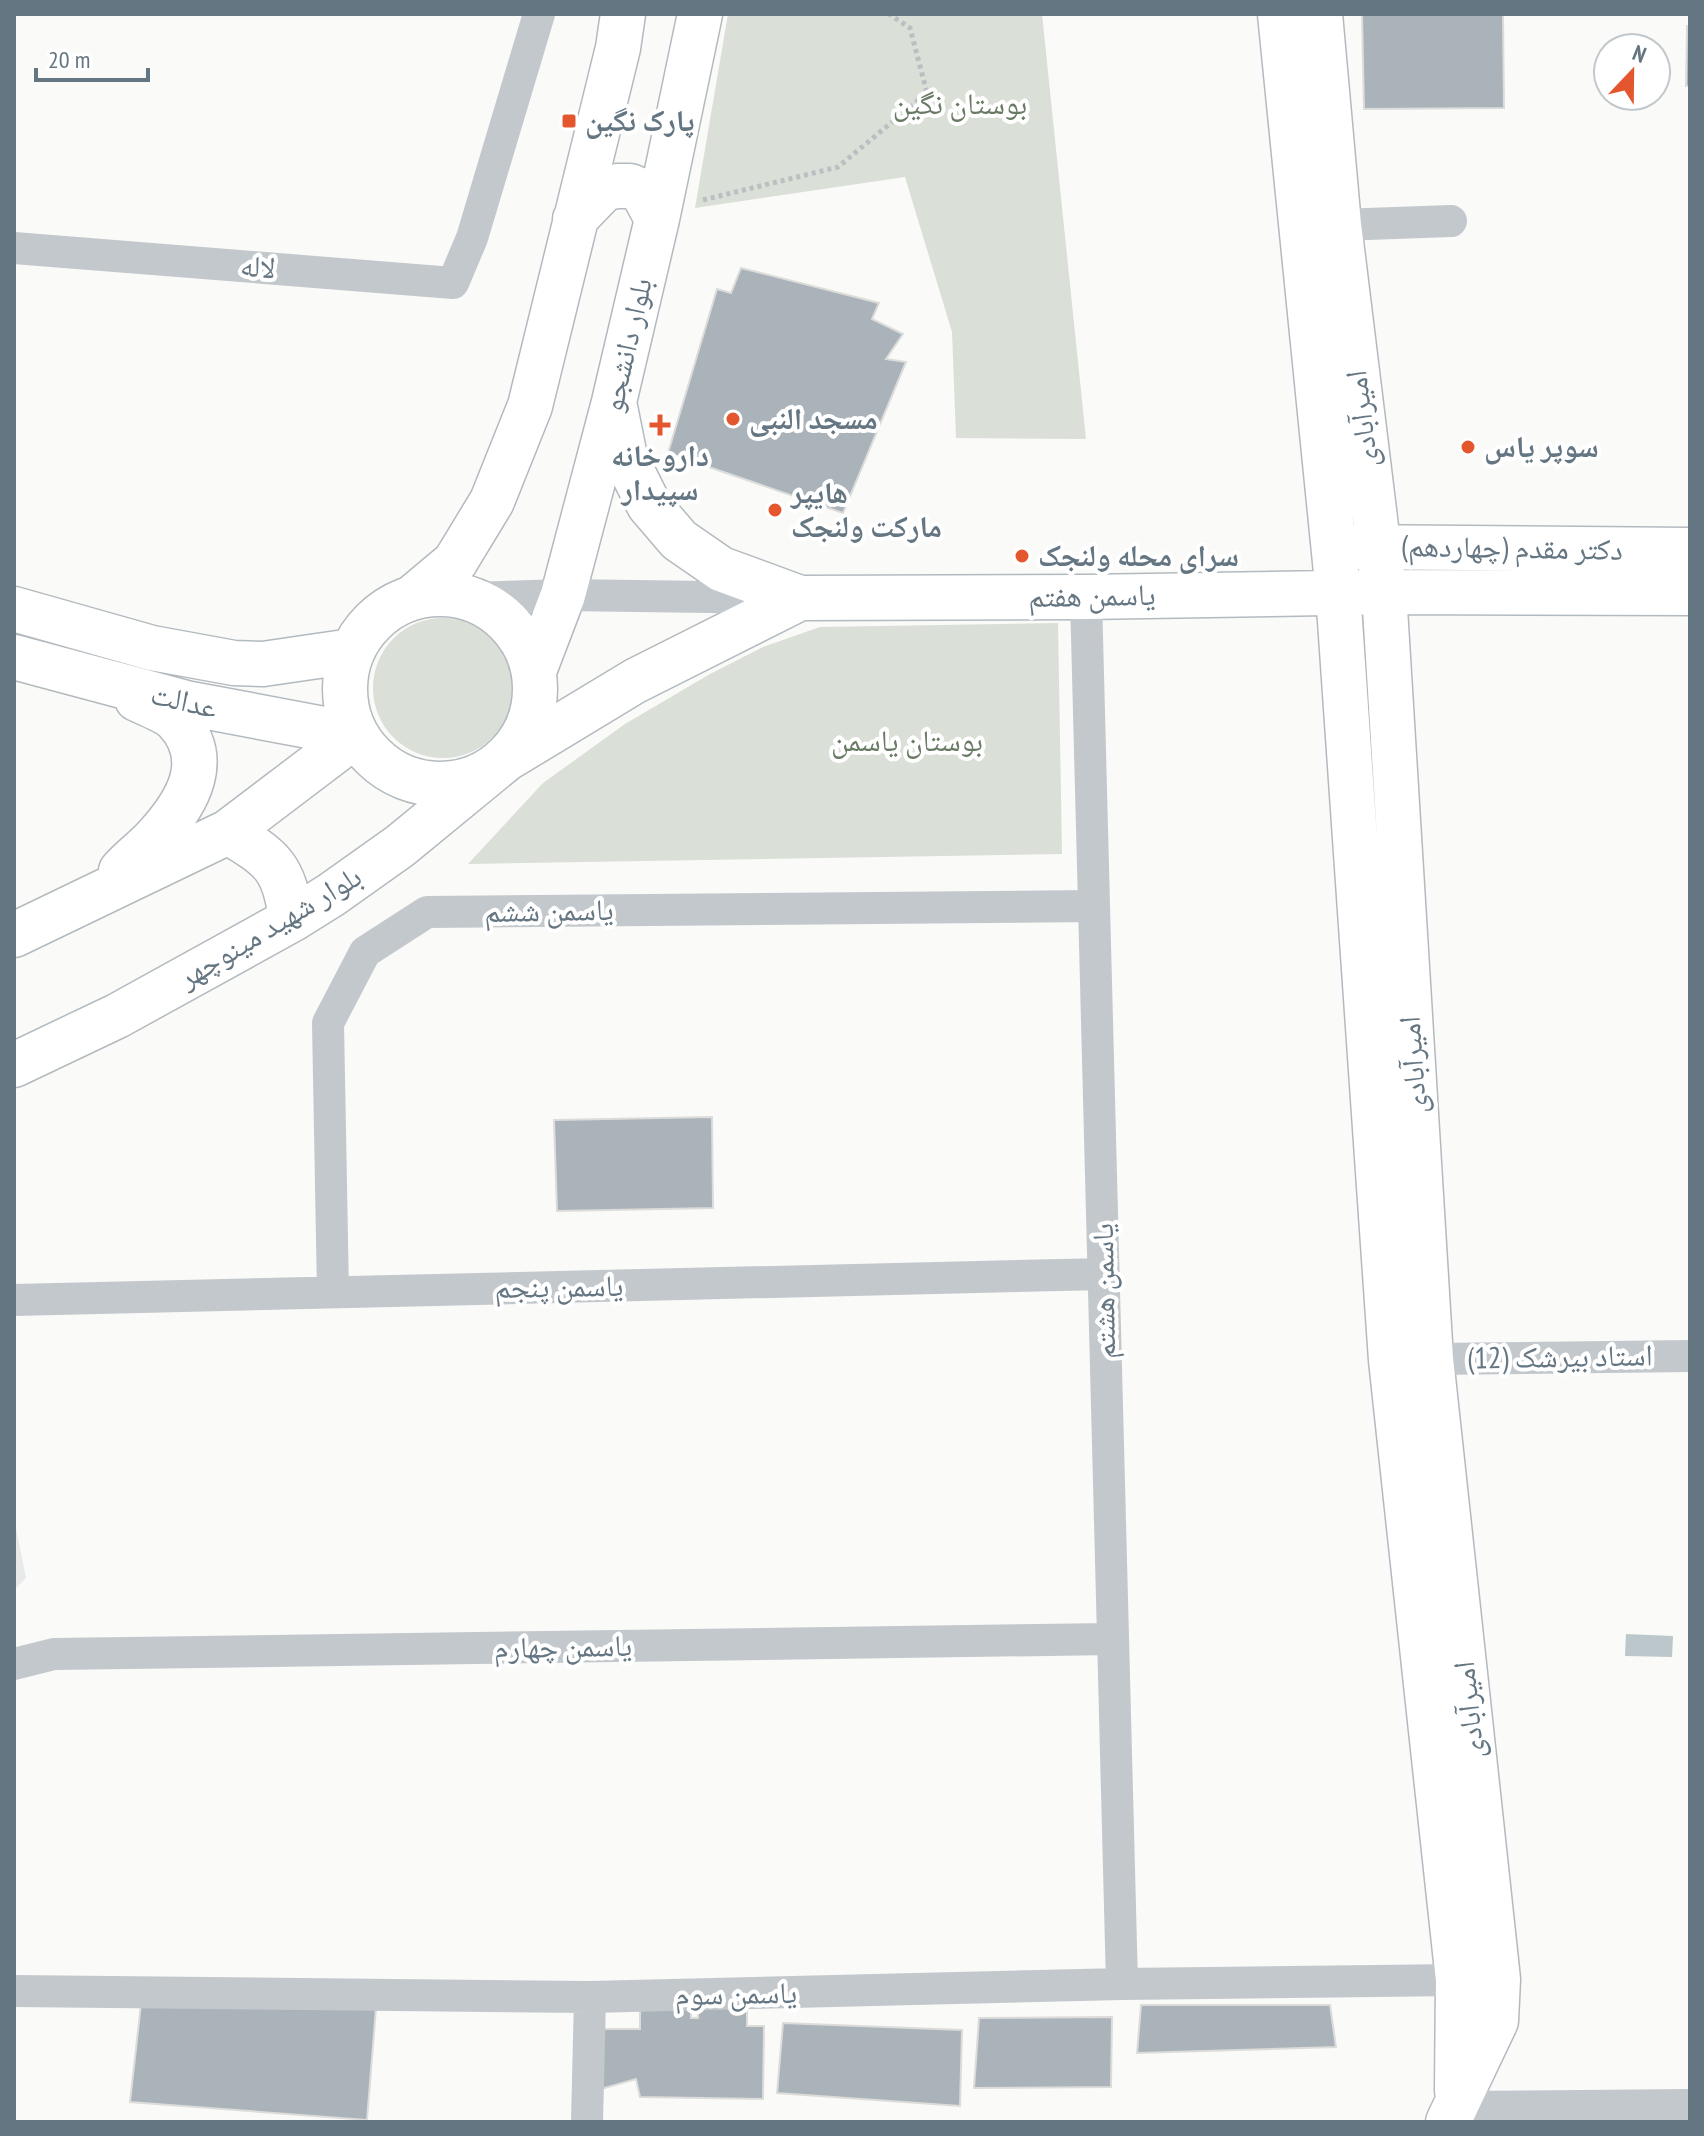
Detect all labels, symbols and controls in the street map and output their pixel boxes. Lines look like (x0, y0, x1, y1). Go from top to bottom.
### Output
scale bar (36, 32, 148, 82)
north arrow (1592, 32, 1672, 112)
text: N (1629, 38, 1650, 69)
text: 20 m (48, 44, 90, 75)
park label: بوستان نگین (893, 83, 1027, 122)
place label: پارک نگین (585, 100, 695, 139)
marker: پارک نگین (560, 112, 578, 130)
street label: لاله (239, 245, 277, 286)
street label: بلوار دانشجو (591, 274, 660, 416)
street label: امیرآبادی (1335, 368, 1386, 470)
place label: مسجد النبی (749, 398, 878, 437)
marker: مسجد النبی (724, 410, 742, 428)
marker: داروخانه سپیدار (651, 416, 669, 434)
place label: سوپر یاس (1484, 426, 1599, 465)
place label: داروخانه سپیدار (611, 435, 709, 508)
marker: سوپر یاس (1459, 438, 1477, 456)
place label: هایپر مارکت ولنجک (789, 472, 942, 545)
marker: هایپر مارکت ولنجک (766, 501, 784, 519)
street label: دکتر مقدم (چهاردهم) (1401, 525, 1623, 570)
place label: سرای محله ولنجک (1038, 535, 1239, 574)
marker: سرای محله ولنجک (1013, 547, 1031, 565)
street label: یاسمن هفتم (1028, 574, 1156, 617)
street label: عدالت (147, 673, 222, 726)
park label: بوستان یاسمن (831, 720, 983, 759)
street label: بلوار شهید مینوچهر (170, 856, 368, 996)
street label: یاسمن ششم (484, 889, 614, 932)
street label: امیرآبادی (1389, 1015, 1434, 1115)
street label: یاسمن هشتم (1082, 1223, 1125, 1359)
street label: یاسمن پنجم (494, 1265, 624, 1308)
street label: استاد بیرشک (12) (1467, 1334, 1653, 1377)
street label: یاسمن چهارم (494, 1625, 632, 1667)
street label: امیرآبادی (1443, 1660, 1492, 1761)
street label: یاسمن سوم (674, 1972, 798, 2014)

